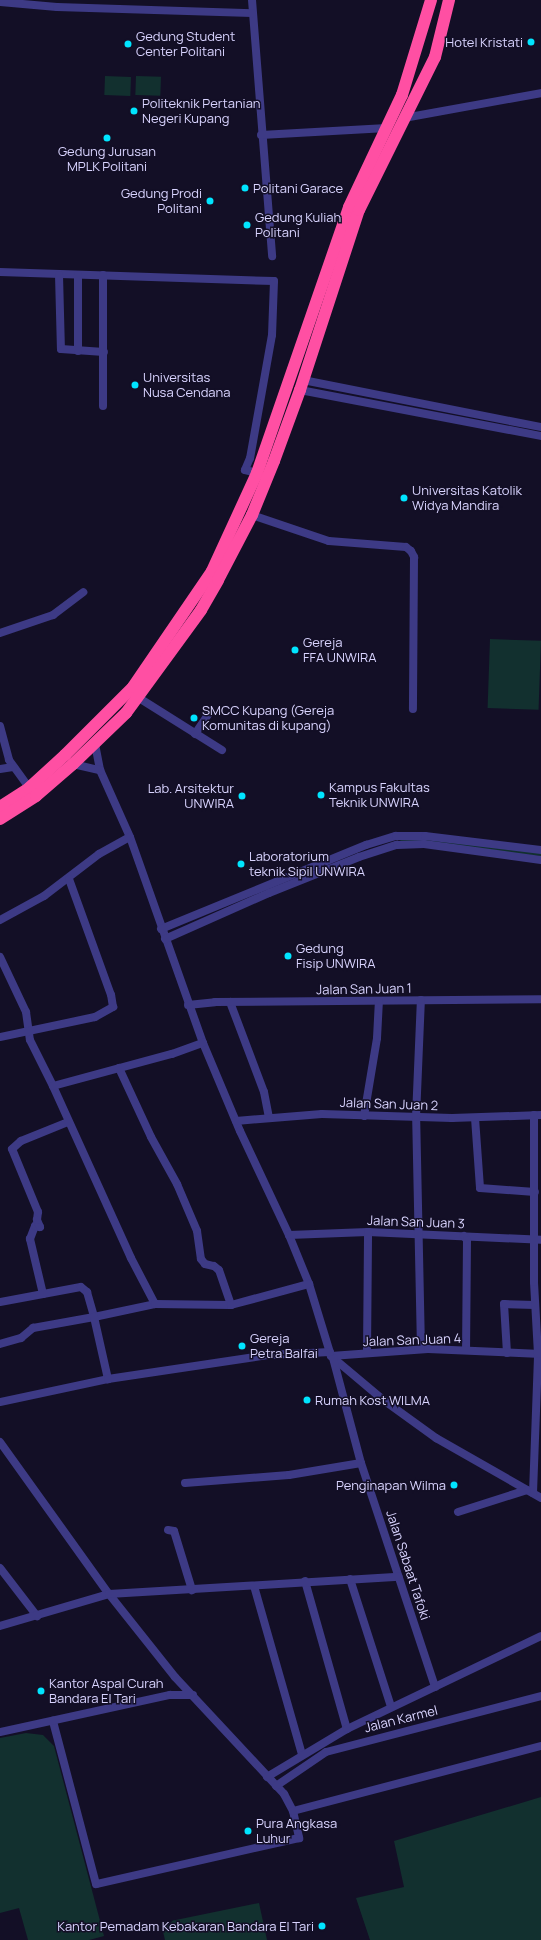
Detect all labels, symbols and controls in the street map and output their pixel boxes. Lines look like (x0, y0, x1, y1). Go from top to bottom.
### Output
place label: Gedung Student Center Politani (136, 29, 235, 60)
place label: Hotel Kristati (445, 34, 523, 50)
marker: Hotel Kristati (526, 37, 536, 47)
marker: Gedung Student Center Politani (123, 39, 133, 49)
place label: Politeknik Pertanian Negeri Kupang (142, 96, 261, 127)
marker: Politeknik Pertanian Negeri Kupang (129, 106, 139, 116)
marker: Gedung Jurusan MPLK Politani (102, 133, 112, 143)
place label: Gedung Jurusan MPLK Politani (58, 144, 156, 175)
place label: Politani Garace (253, 180, 343, 196)
marker: Politani Garace (240, 183, 250, 193)
place label: Gedung Prodi Politani (121, 186, 202, 217)
marker: Gedung Prodi Politani (205, 196, 215, 206)
place label: Gedung Kuliah Politani (255, 210, 341, 241)
marker: Gedung Kuliah Politani (242, 220, 252, 230)
place label: Universitas Nusa Cendana (143, 370, 231, 401)
marker: Universitas Nusa Cendana (130, 380, 140, 390)
place label: Universitas Katolik Widya Mandira (412, 483, 522, 514)
marker: Universitas Katolik Widya Mandira (399, 493, 409, 503)
place label: Gereja FFA UNWIRA (303, 635, 376, 666)
marker: Gereja FFA UNWIRA (290, 645, 300, 655)
place label: SMCC Kupang (Gereja Komunitas di kupang) (202, 703, 334, 734)
marker: SMCC Kupang (Gereja Komunitas di kupang) (189, 713, 199, 723)
place label: Kampus Fakultas Teknik UNWIRA (329, 780, 430, 811)
place label: Lab. Arsitektur UNWIRA (148, 781, 234, 812)
marker: Kampus Fakultas Teknik UNWIRA (316, 790, 326, 800)
marker: Lab. Arsitektur UNWIRA (237, 791, 247, 801)
place label: Laboratorium teknik Sipil UNWIRA (249, 849, 365, 880)
marker: Laboratorium teknik Sipil UNWIRA (236, 859, 246, 869)
place label: Gedung Fisip UNWIRA (296, 941, 375, 972)
marker: Gedung Fisip UNWIRA (283, 951, 293, 961)
street label: Jalan San Juan 1 (316, 980, 412, 998)
street label: Jalan San Juan 2 (340, 1094, 438, 1114)
street label: Jalan San Juan 3 (367, 1212, 465, 1232)
street label: Jalan San Juan 4 (363, 1330, 461, 1350)
place label: Gereja Petra Balfai (250, 1331, 318, 1362)
marker: Gereja Petra Balfai (237, 1341, 247, 1351)
place label: Rumah Kost WILMA (315, 1392, 430, 1408)
marker: Rumah Kost WILMA (302, 1395, 312, 1405)
place label: Penginapan Wilma (336, 1477, 446, 1493)
marker: Penginapan Wilma (449, 1480, 459, 1490)
street label: Jalan Sabaat Tafoki (383, 1508, 433, 1622)
place label: Kantor Aspal Curah Bandara El Tari (49, 1676, 164, 1707)
marker: Kantor Aspal Curah Bandara El Tari (36, 1686, 46, 1696)
street label: Jalan Karmel (363, 1702, 439, 1736)
place label: Pura Angkasa Luhur (256, 1816, 337, 1847)
marker: Pura Angkasa Luhur (243, 1826, 253, 1836)
place label: Kantor Pemadam Kebakaran Bandara El Tari (57, 1918, 314, 1934)
marker: Kantor Pemadam Kebakaran Bandara El Tari (317, 1921, 327, 1931)

